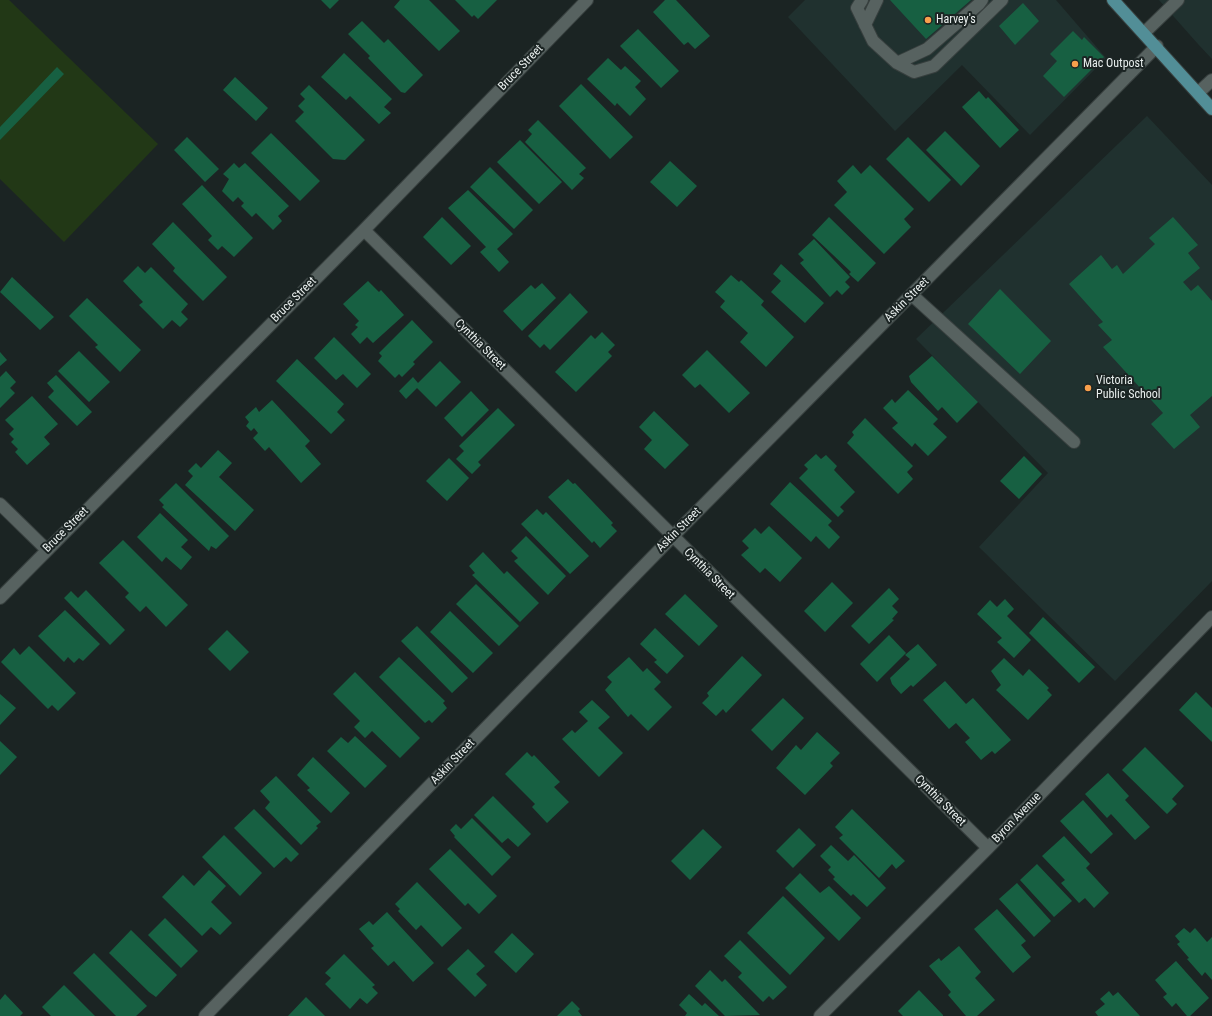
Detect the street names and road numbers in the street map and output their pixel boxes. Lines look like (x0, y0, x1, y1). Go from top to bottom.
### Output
street label: Bruce Street (496, 42, 546, 94)
street label: Bruce Street (268, 274, 320, 326)
street label: Askin Street (882, 275, 932, 325)
street label: Cynthia Street (451, 316, 509, 374)
street label: Bruce Street (40, 504, 92, 556)
street label: Askin Street (654, 505, 704, 555)
street label: Cynthia Street (680, 545, 738, 603)
street label: Askin Street (428, 736, 478, 788)
street label: Cynthia Street (911, 772, 969, 830)
street label: Byron Avenue (990, 790, 1044, 846)

